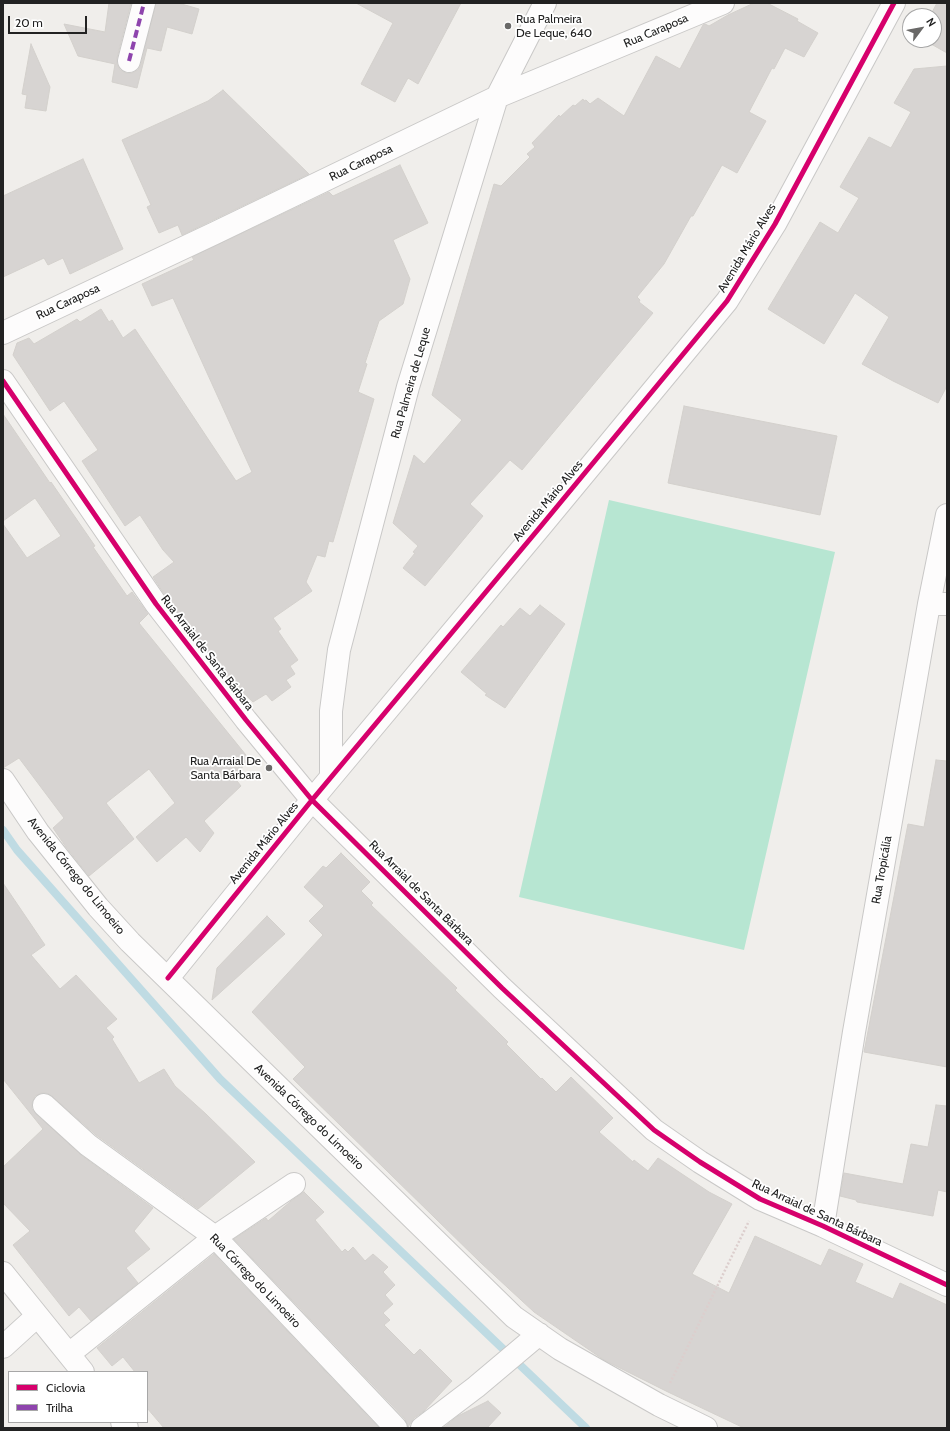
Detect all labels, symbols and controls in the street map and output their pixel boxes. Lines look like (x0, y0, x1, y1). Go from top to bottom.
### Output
scale bar (10, 8, 89, 34)
north arrow (902, 8, 942, 48)
street label: Rua Caraposa (622, 11, 690, 51)
place label: Rua Palmeira De Leque, 640 (516, 12, 592, 40)
text: 20 m (15, 15, 43, 30)
text: N (923, 15, 939, 29)
marker: Rua Palmeira De Leque, 640 (503, 21, 513, 31)
street label: Rua Caraposa (327, 142, 395, 184)
street label: Avenida Mário Alves (715, 201, 779, 295)
street label: Rua Caraposa (34, 281, 102, 323)
street label: Rua Palmeira de Leque (388, 326, 434, 440)
street label: Avenida Mário Alves (510, 458, 586, 544)
street label: Rua Arraial de Santa Bárbara (158, 592, 256, 714)
place label: Rua Arraial De Santa Bárbara (190, 754, 261, 782)
marker: Rua Arraial De Santa Bárbara (264, 763, 274, 773)
street label: Avenida Mário Alves (227, 799, 301, 887)
street label: Avenida Córrego do Limoeiro (24, 815, 128, 937)
street label: Rua Tropicália (869, 835, 895, 905)
street label: Rua Arraial de Santa Bárbara (366, 838, 476, 948)
street label: Avenida Córrego do Limoeiro (251, 1061, 367, 1173)
street label: Rua Arraial de Santa Bárbara (749, 1176, 885, 1250)
street label: Rua Córrego do Limoeiro (206, 1231, 304, 1331)
legend (8, 1371, 148, 1423)
text: Ciclovia (46, 1380, 85, 1395)
text: Trilha (46, 1400, 73, 1415)

